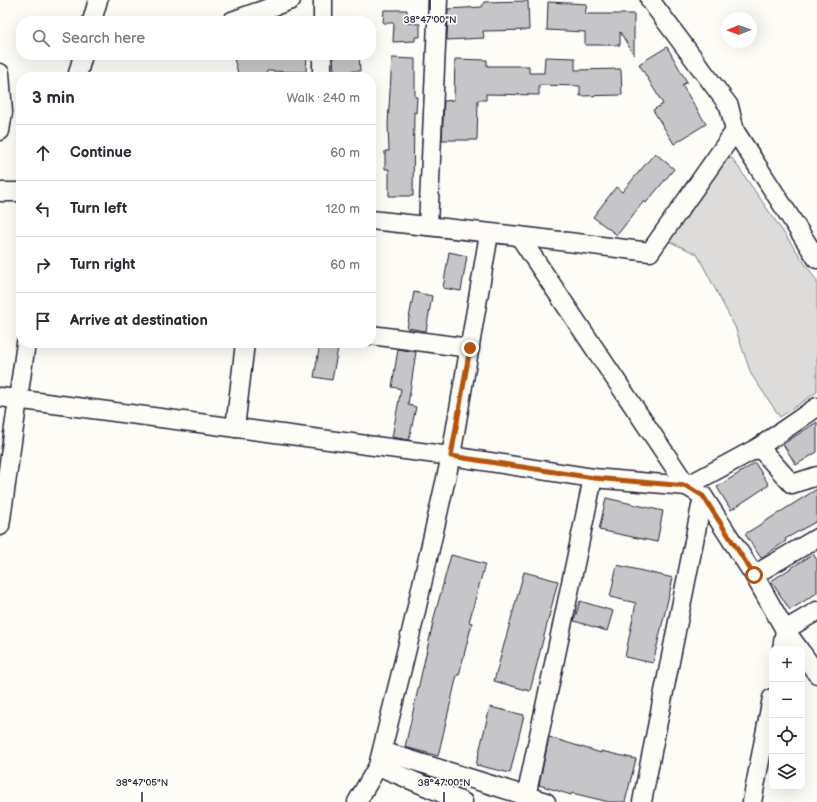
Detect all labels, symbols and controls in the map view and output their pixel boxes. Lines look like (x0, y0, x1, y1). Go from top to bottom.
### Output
north arrow (721, 12, 757, 48)
text: 38°47'00"N (404, 14, 456, 26)
search box (16, 16, 376, 60)
icon: search (30, 27, 52, 49)
text: Search here (62, 29, 145, 48)
text: 3 min (32, 88, 75, 108)
text: Walk · 240 m (286, 90, 360, 106)
icon: ahead (32, 142, 54, 164)
text: Continue (70, 143, 132, 162)
text: 60 m (330, 145, 360, 161)
icon: left (32, 198, 54, 220)
text: Turn left (70, 199, 127, 218)
text: 120 m (325, 201, 360, 217)
icon: right (32, 254, 54, 276)
text: Turn right (70, 255, 135, 274)
text: 60 m (330, 257, 360, 273)
icon: arrive (32, 310, 54, 332)
text: Arrive at destination (70, 311, 208, 330)
route end (461, 339, 479, 357)
route start (745, 566, 763, 584)
map controls (769, 646, 805, 790)
button: + (769, 646, 805, 682)
button: − (769, 682, 805, 718)
button: locate (769, 718, 805, 754)
button: layers (769, 754, 805, 790)
text: 38°47'05"N (116, 777, 168, 789)
text: 38°47'00"N (418, 777, 470, 789)

